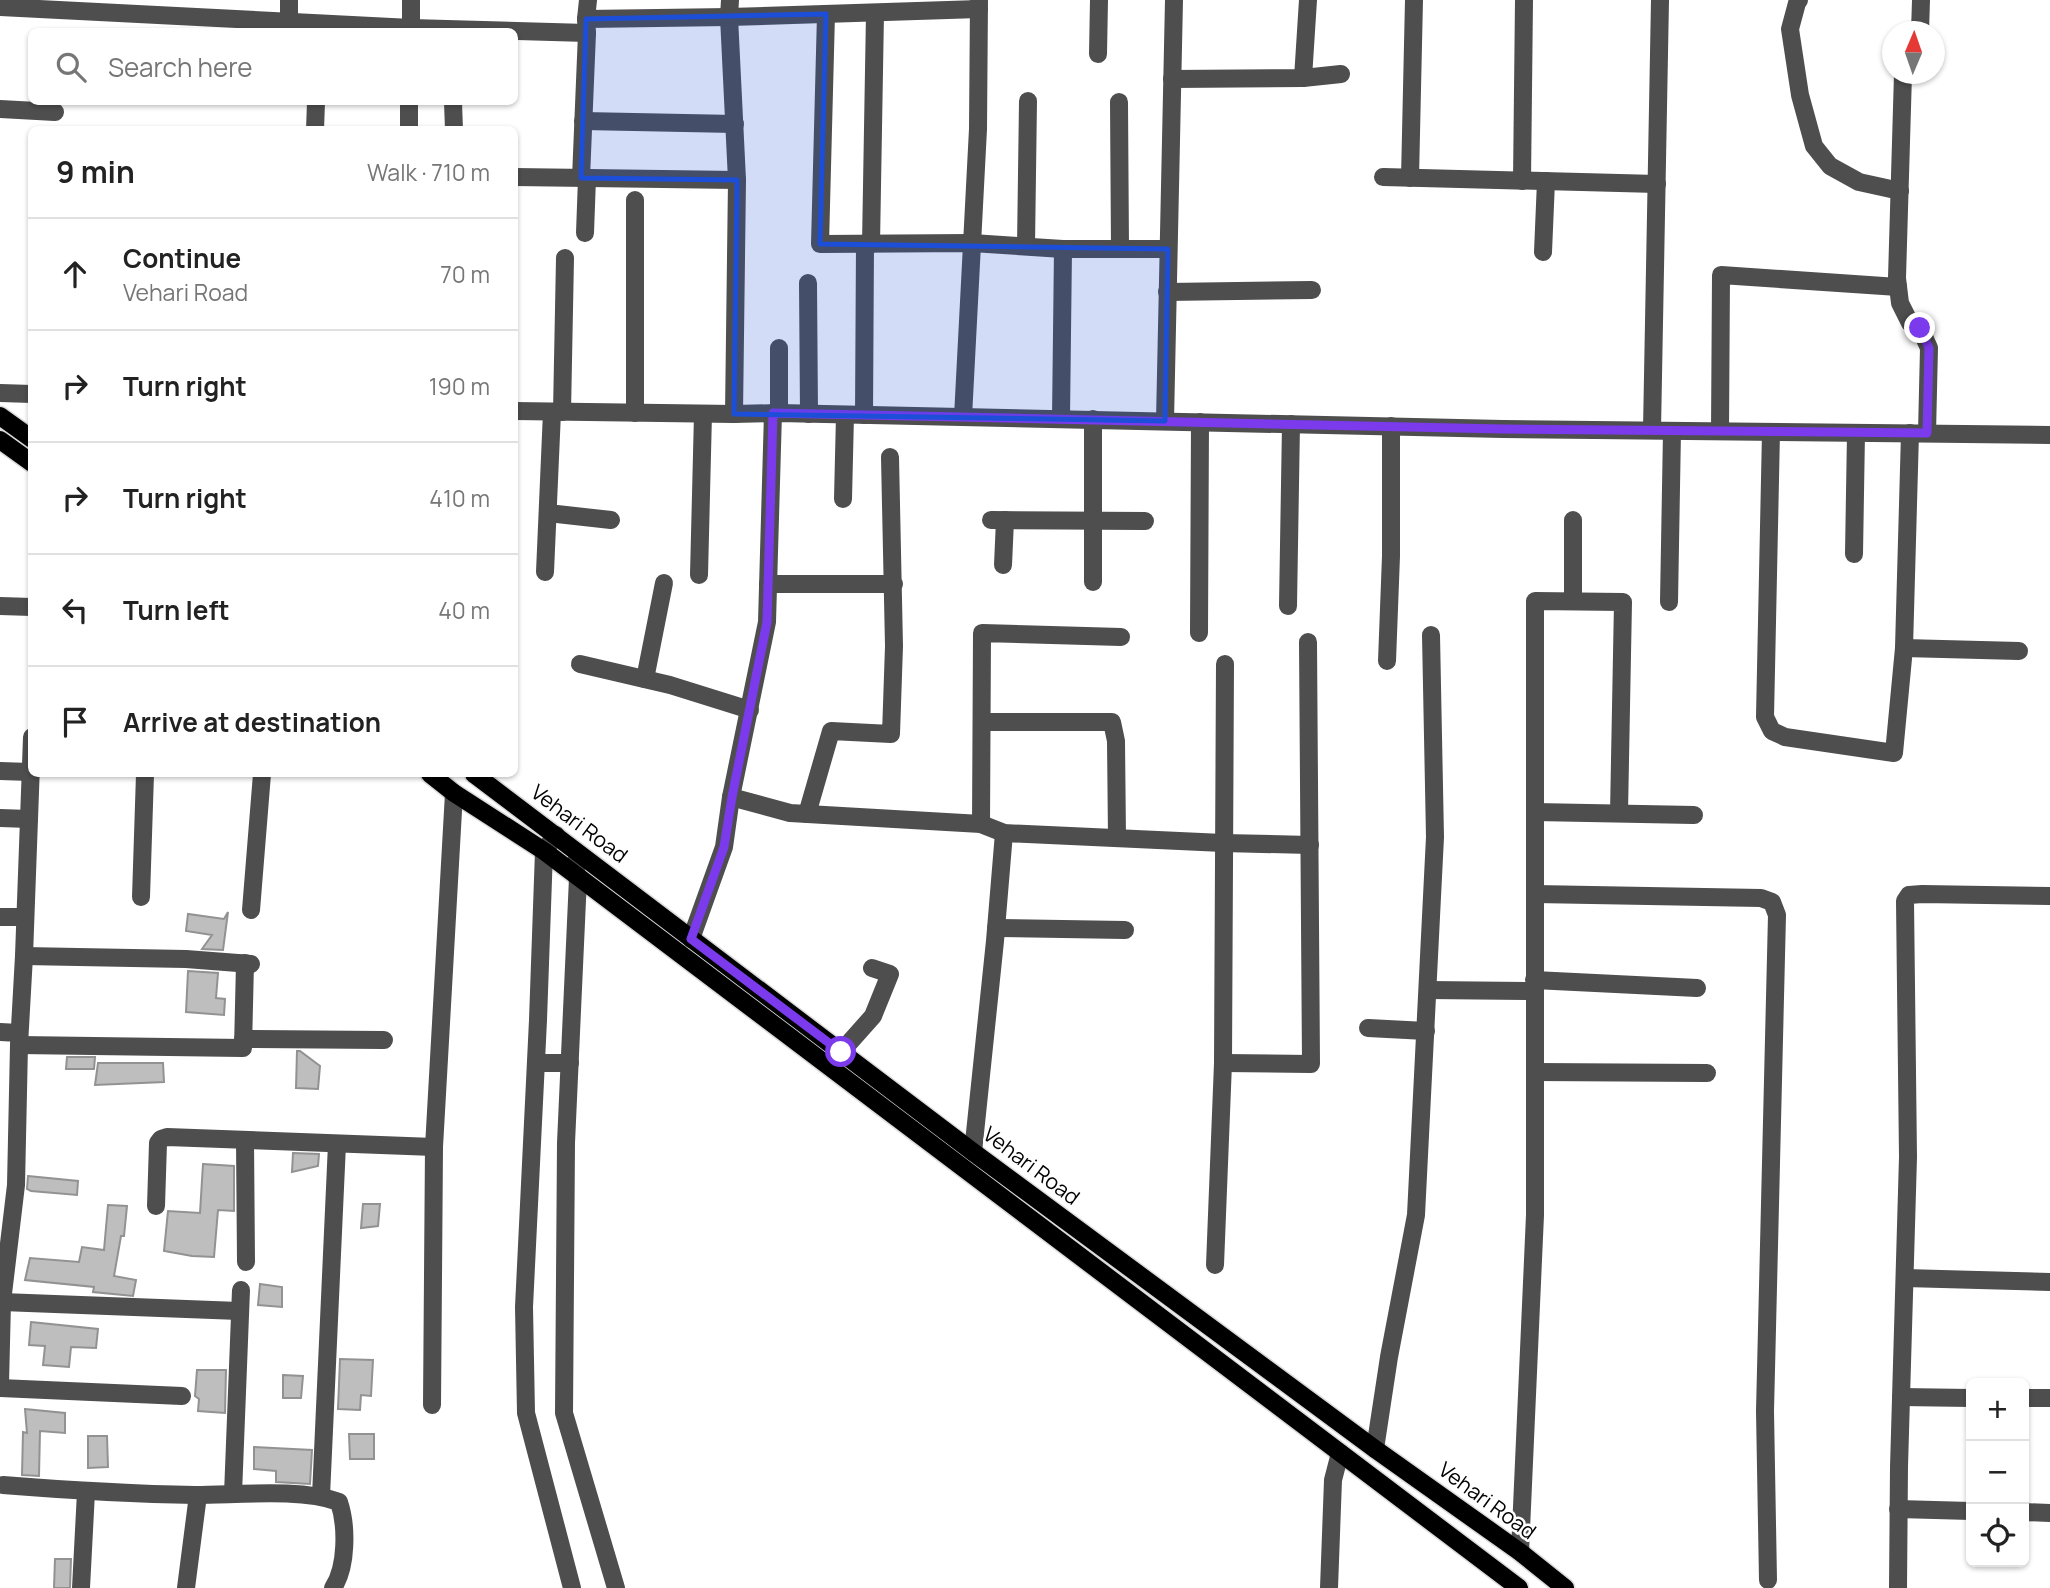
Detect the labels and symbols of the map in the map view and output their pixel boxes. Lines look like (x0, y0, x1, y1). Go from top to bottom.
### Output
north arrow (1882, 21, 1945, 84)
route end (1904, 312, 1935, 343)
street label: Vehari Road (526, 778, 634, 869)
route start (825, 1036, 856, 1067)
street label: Vehari Road (978, 1120, 1086, 1211)
street label: Vehari Road (1433, 1455, 1542, 1545)

